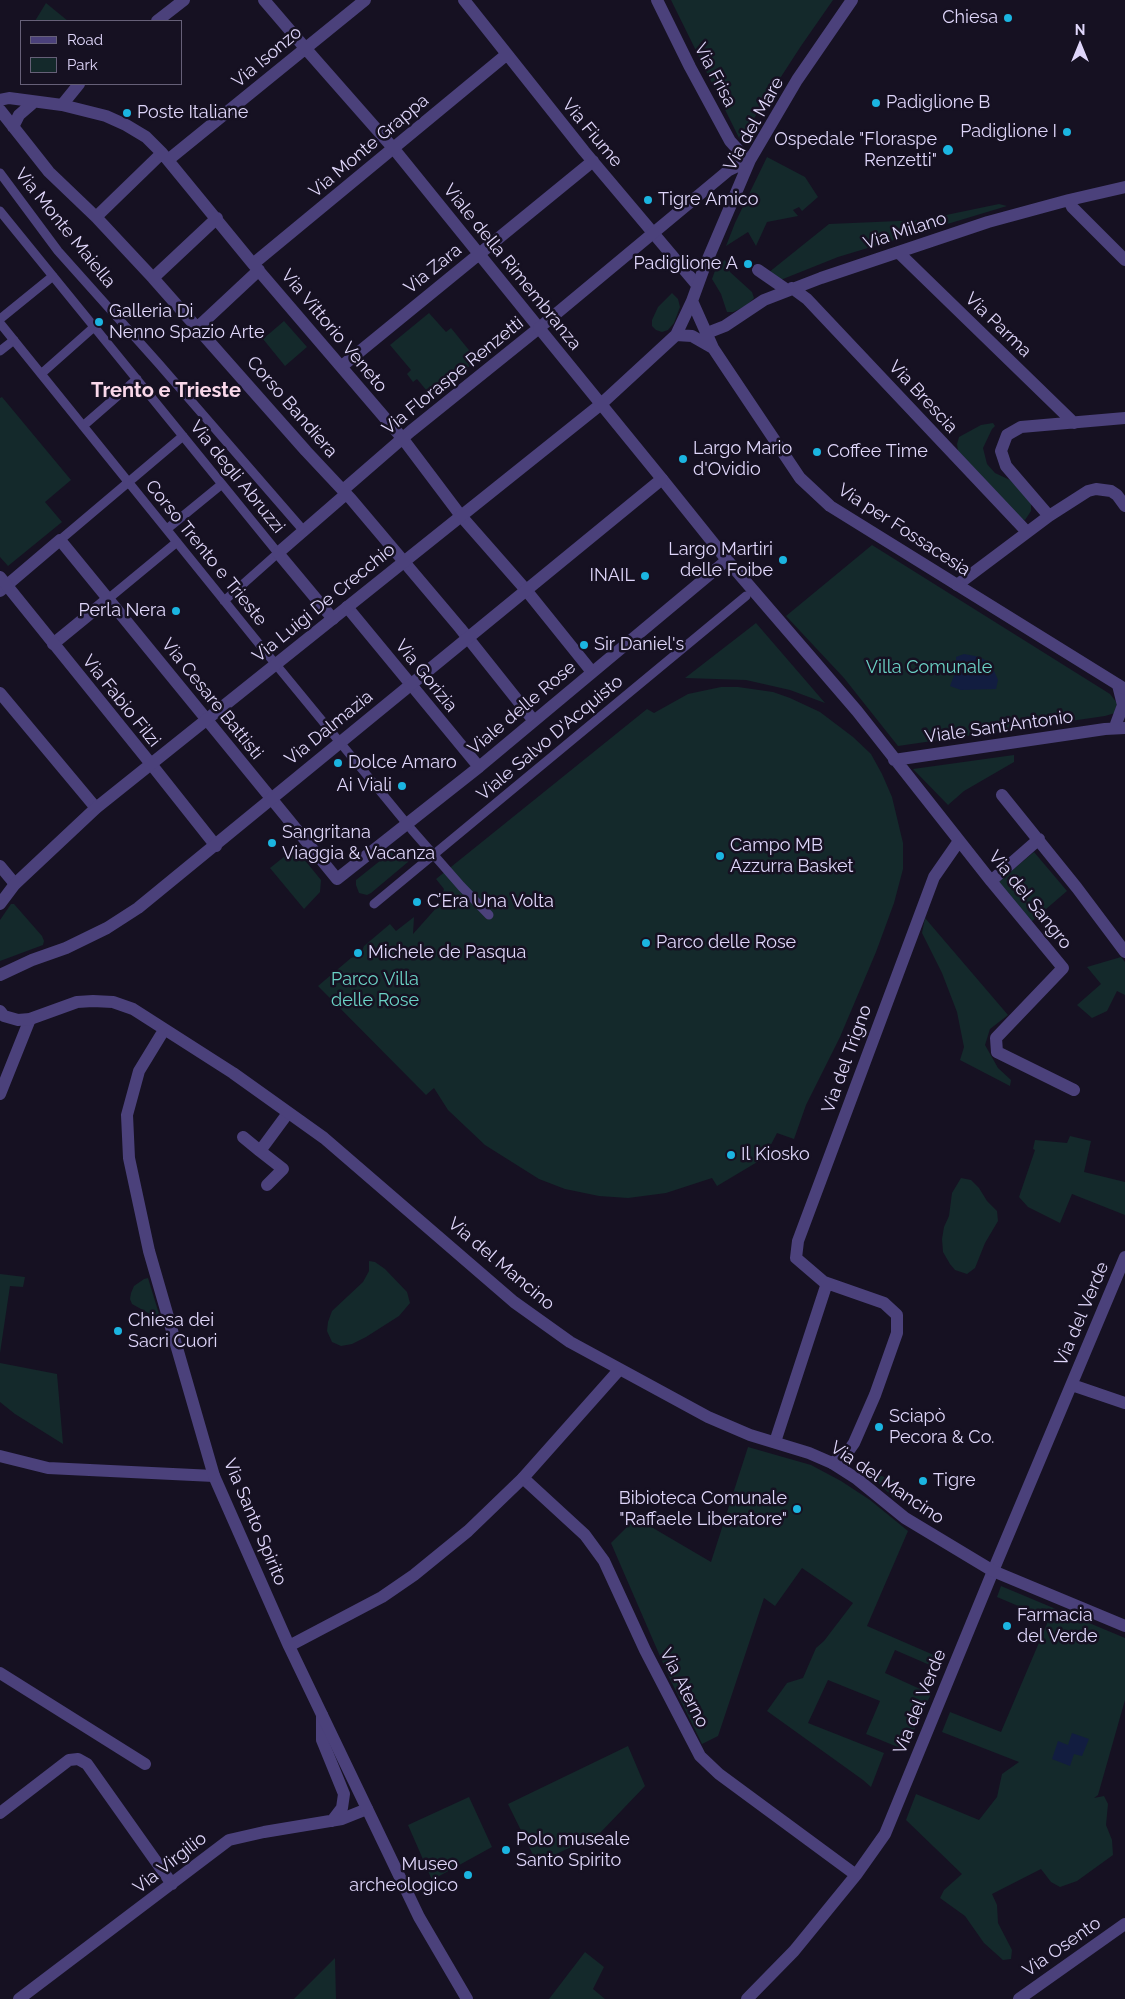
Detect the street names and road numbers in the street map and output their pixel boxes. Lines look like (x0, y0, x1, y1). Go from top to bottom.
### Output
street label: Via Isonzo (228, 22, 306, 92)
street label: Via Frisa (689, 39, 741, 111)
street label: Via del Mare (719, 73, 789, 175)
street label: Via Monte Grappa (305, 90, 433, 202)
street label: Via Fiume (557, 94, 627, 172)
street label: Via Monte Maiella (10, 164, 120, 292)
street label: Viale della Rimembranza (438, 180, 586, 354)
street label: Via Milano (861, 207, 949, 255)
street label: Via Zara (400, 239, 466, 299)
street label: Via Vittorio Veneto (276, 265, 392, 397)
street label: Via Parma (960, 288, 1036, 362)
street label: Via Floraspe Renzetti (378, 312, 528, 440)
street label: Corso Bandiera (242, 352, 342, 462)
street label: Via Brescia (884, 356, 962, 438)
street label: Via degli Abruzzi (185, 416, 289, 538)
street label: Corso Trento e Trieste (141, 476, 271, 630)
street label: Via per Fossacesia (834, 479, 974, 581)
street label: Via Luigi De Crecchio (248, 539, 400, 667)
street label: Via Cesare Battisti (157, 634, 267, 764)
street label: Via Gorizia (390, 635, 462, 717)
street label: Via Fabio Filzi (77, 651, 165, 751)
street label: Viale delle Rose (464, 657, 580, 759)
street label: Viale Salvo D'Acquisto (473, 671, 627, 805)
street label: Via Dalmazia (281, 686, 377, 770)
street label: Viale Sant'Antonio (923, 706, 1075, 748)
street label: Via del Sangro (984, 846, 1076, 954)
street label: Via del Trigno (817, 1002, 877, 1116)
street label: Via del Mancino (443, 1213, 559, 1315)
street label: Via del Verde (1050, 1259, 1114, 1369)
street label: Via del Mancino (826, 1437, 948, 1529)
street label: Via Santo Spirito (219, 1455, 291, 1589)
street label: Via Aterno (655, 1645, 713, 1731)
street label: Via del Verde (889, 1646, 951, 1758)
street label: Via Virgilio (129, 1828, 211, 1898)
street label: Via Osento (1019, 1912, 1105, 1982)

